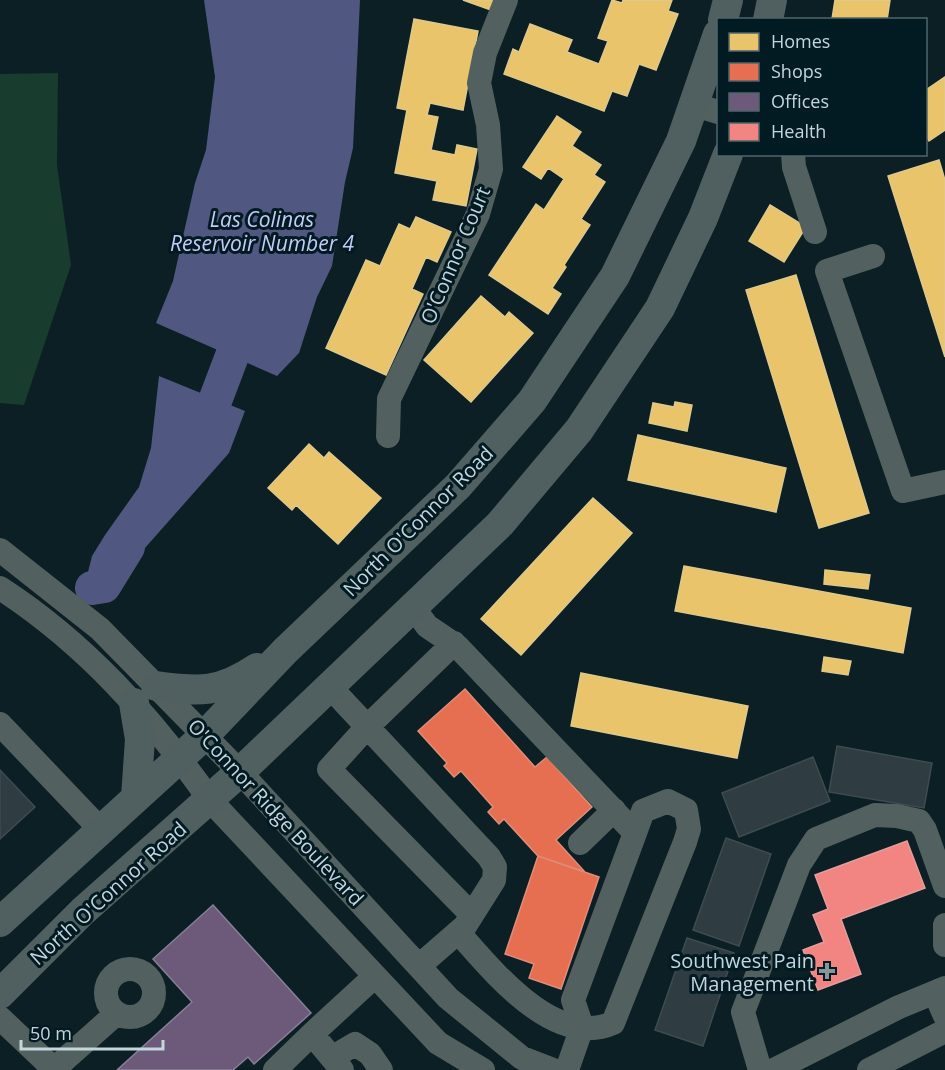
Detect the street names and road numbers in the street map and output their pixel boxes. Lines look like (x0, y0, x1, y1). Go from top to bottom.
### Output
street label: O'Connor Court (414, 182, 496, 328)
street label: North O'Connor Road (337, 440, 499, 602)
street label: O'Connor Ridge Boulevard (182, 713, 370, 911)
street label: North O'Connor Road (24, 815, 192, 971)

